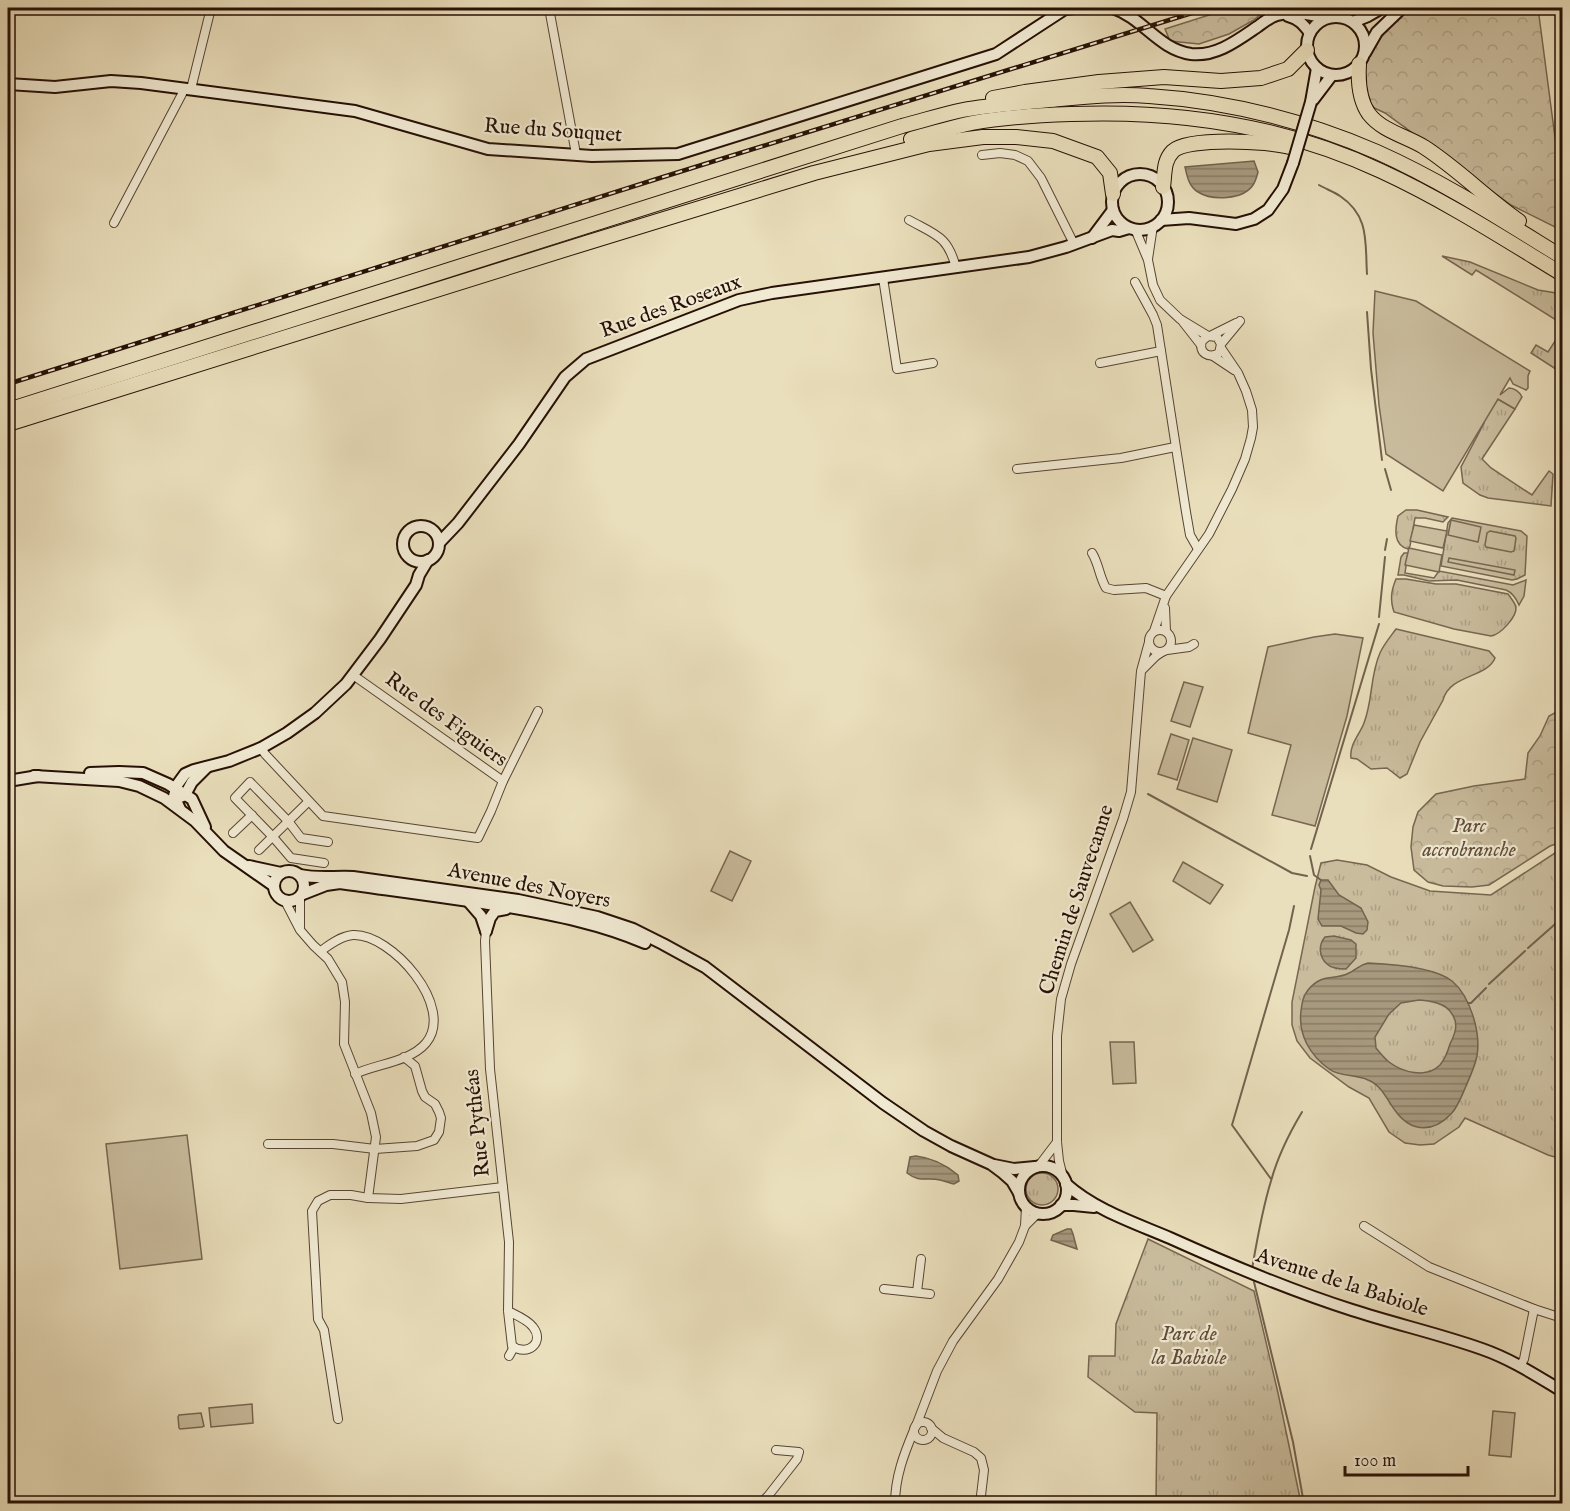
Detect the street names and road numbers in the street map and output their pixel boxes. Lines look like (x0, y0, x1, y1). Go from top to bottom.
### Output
street label: Rue du Souquet (483, 113, 623, 149)
street label: Rue des Roseaux (597, 269, 745, 345)
street label: Rue des Figuiers (379, 666, 513, 774)
street label: Chemin de Sauvecanne (1033, 801, 1121, 999)
street label: Avenue des Noyers (444, 857, 613, 915)
street label: Rue Pythéas (459, 1068, 497, 1178)
street label: Avenue de la Babiole (1251, 1242, 1432, 1324)

